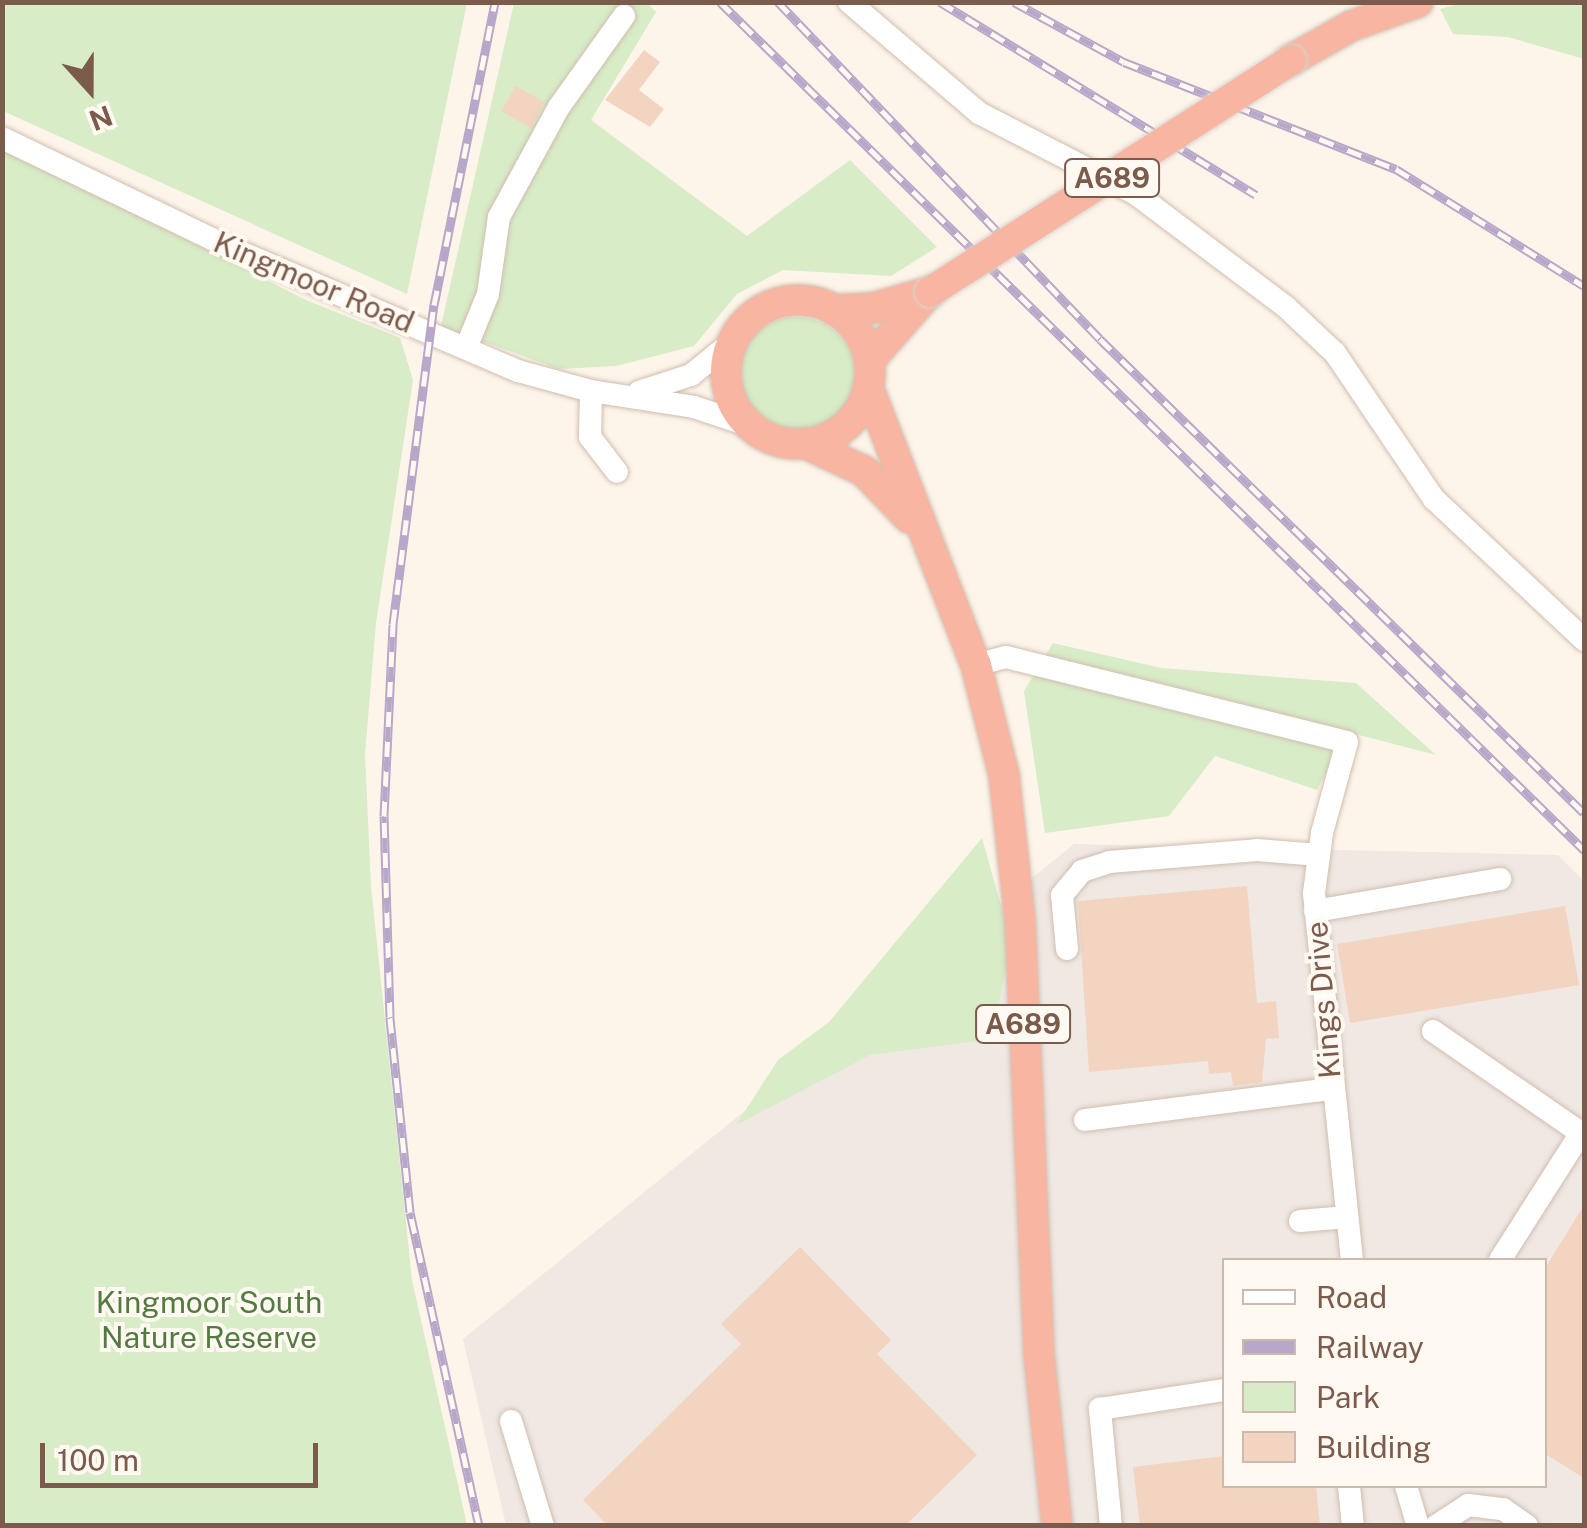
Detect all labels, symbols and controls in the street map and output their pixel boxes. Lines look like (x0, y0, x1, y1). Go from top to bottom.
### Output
north arrow (40, 40, 140, 140)
text: N (85, 99, 117, 138)
road number: A689 (1062, 155, 1162, 201)
street label: Kingmoor Road (208, 224, 420, 340)
street label: Kings Drive (1298, 920, 1348, 1080)
road number: A689 (973, 1001, 1073, 1047)
legend (1222, 1258, 1547, 1488)
text: Road (1316, 1279, 1387, 1315)
park label: Kingmoor South Nature Reserve (96, 1284, 322, 1354)
text: Railway (1316, 1329, 1424, 1365)
text: Park (1316, 1379, 1380, 1415)
scale bar (45, 1423, 322, 1485)
text: Building (1316, 1429, 1431, 1465)
text: 100 m (57, 1442, 139, 1478)

